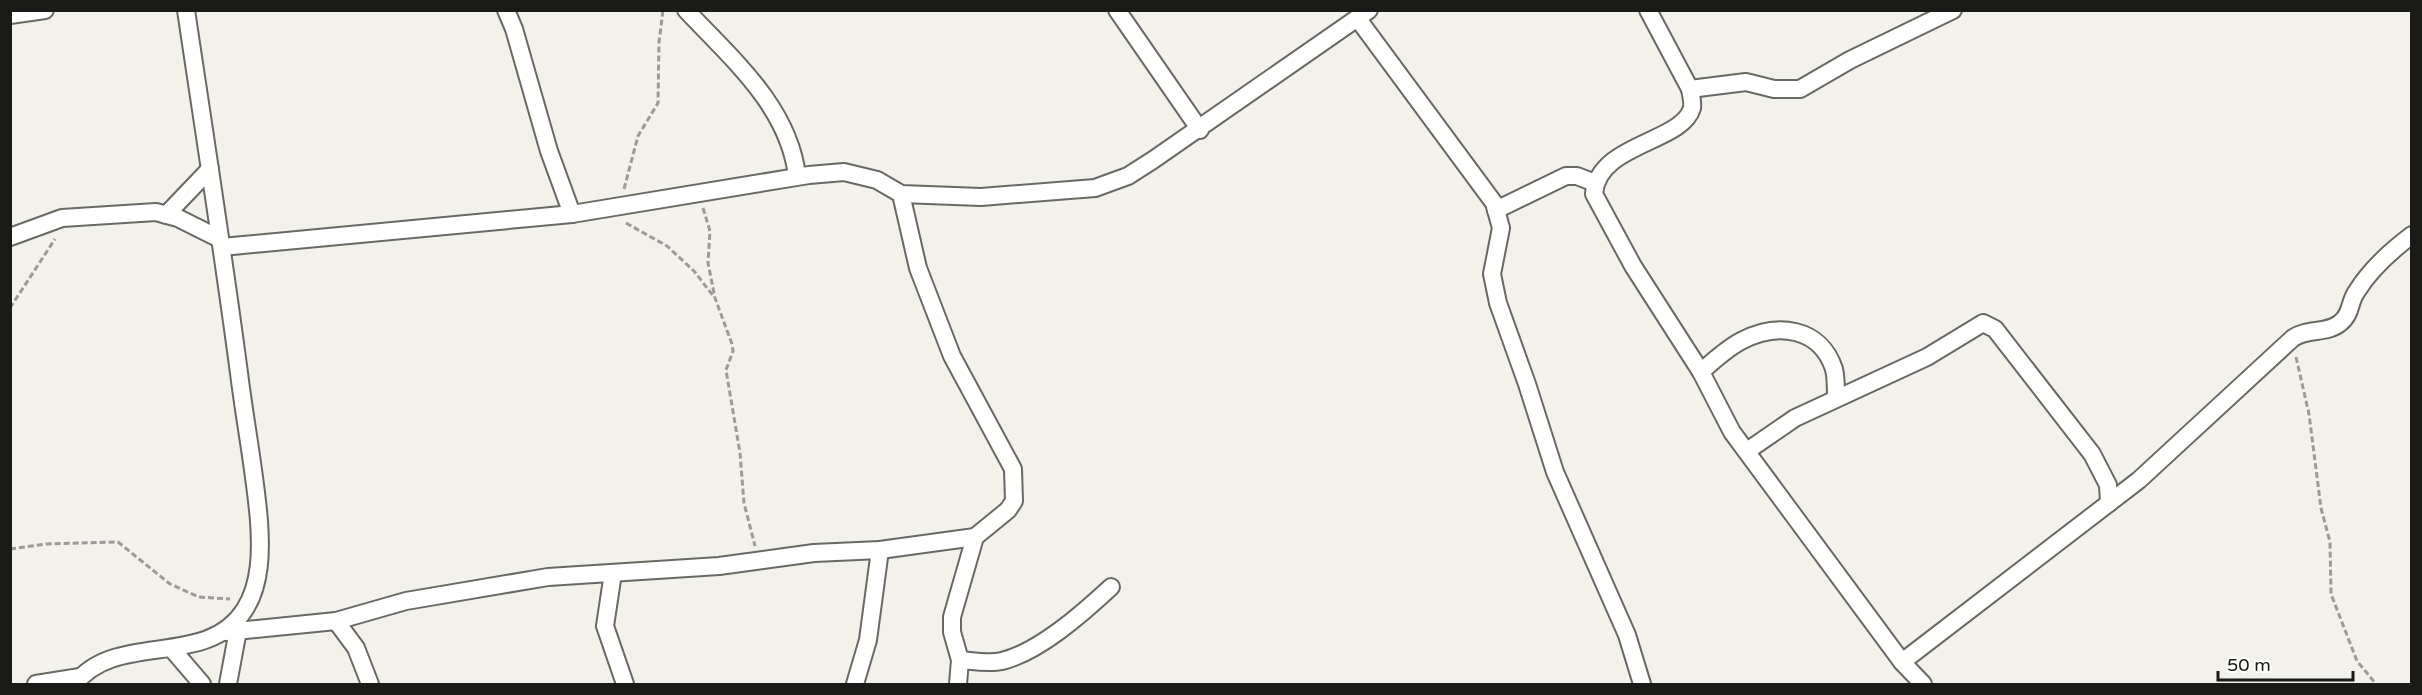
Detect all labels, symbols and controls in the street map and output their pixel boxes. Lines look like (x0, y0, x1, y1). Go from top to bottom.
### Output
scale bar (2218, 644, 2353, 682)
text: 50 m (2227, 654, 2271, 676)

